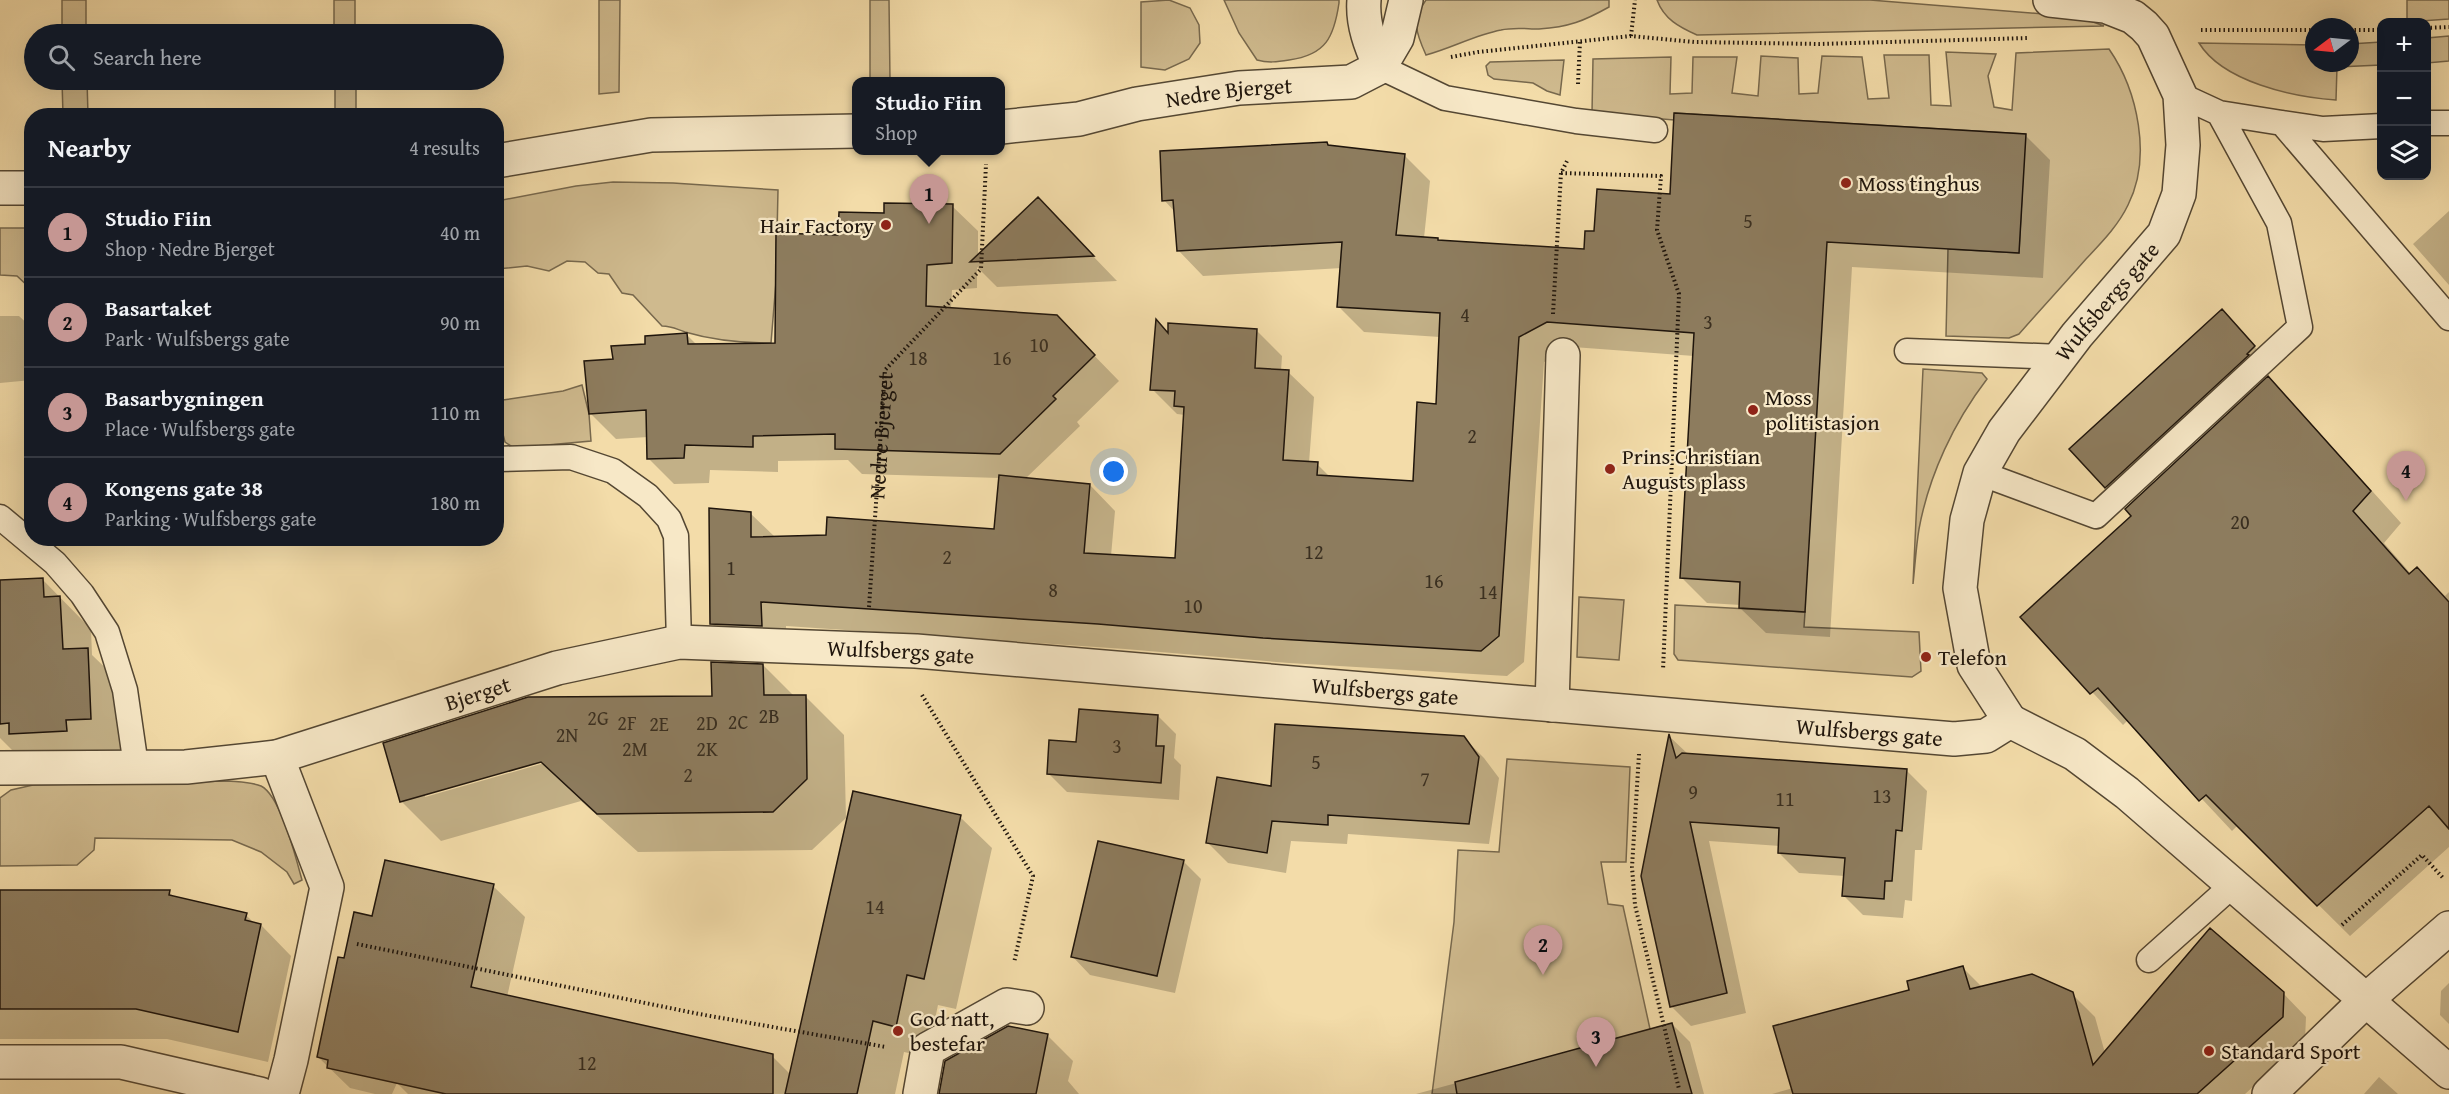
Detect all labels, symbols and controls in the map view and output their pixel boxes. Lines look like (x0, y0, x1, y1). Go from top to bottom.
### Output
north arrow (2305, 18, 2359, 72)
map controls (2377, 18, 2431, 180)
button: + (2377, 18, 2431, 72)
search box (24, 24, 504, 90)
icon: search (45, 41, 78, 74)
text: Search here (93, 41, 202, 73)
street label: Nedre Bjerget (1163, 69, 1293, 115)
button: − (2377, 72, 2431, 126)
popup (852, 77, 1005, 155)
text: Studio Fiin (875, 86, 982, 118)
text: Shop (875, 118, 917, 147)
button: layers (2377, 126, 2431, 180)
text: Nearby (48, 128, 131, 167)
text: 4 results (409, 133, 480, 162)
place label: Moss tinghus (1858, 167, 1980, 199)
pin: 1 (910, 174, 948, 224)
marker: Moss tinghus (1839, 176, 1853, 190)
text: Studio Fiin (105, 202, 212, 234)
house number: 5 (1743, 206, 1753, 235)
place label: Hair Factory (760, 209, 874, 241)
text: 1 (62, 218, 73, 247)
text: 40 m (440, 218, 480, 247)
marker: Hair Factory (879, 218, 893, 232)
text: Shop · Nedre Bjerget (105, 234, 275, 263)
street label: Wulfsbergs gate (2047, 235, 2167, 367)
text: Basartaket (105, 292, 212, 324)
house number: 4 (1460, 300, 1470, 329)
house number: 3 (1703, 307, 1713, 336)
text: 2 (62, 308, 73, 337)
text: 90 m (440, 308, 480, 337)
text: Park · Wulfsbergs gate (105, 324, 290, 353)
house number: 10 (1029, 330, 1049, 359)
house number: 18 (908, 343, 928, 372)
house number: 16 (992, 343, 1012, 372)
street label: Nedre Bjerget (860, 371, 901, 500)
place label: Moss politistasjon (1765, 381, 1880, 438)
text: Basarbygningen (105, 382, 264, 414)
text: 3 (62, 398, 73, 427)
text: 110 m (430, 398, 480, 427)
marker: Moss politistasjon (1746, 403, 1760, 417)
text: Place · Wulfsbergs gate (105, 414, 295, 443)
house number: 2 (1467, 421, 1477, 450)
place label: Prins Christian Augusts plass (1622, 440, 1761, 497)
pin: 4 (2386, 452, 2426, 501)
your location (1099, 457, 1128, 486)
marker: Prins Christian Augusts plass (1603, 462, 1617, 476)
text: Kongens gate 38 (105, 472, 263, 504)
text: 4 (62, 488, 73, 517)
text: 180 m (430, 488, 480, 517)
text: Parking · Wulfsbergs gate (105, 504, 316, 533)
house number: 20 (2230, 507, 2250, 536)
house number: 12 (1304, 537, 1324, 566)
house number: 2 (942, 542, 952, 571)
house number: 1 (726, 553, 736, 582)
house number: 16 (1424, 566, 1444, 595)
house number: 8 (1048, 575, 1058, 604)
house number: 14 (1478, 577, 1498, 606)
house number: 10 (1183, 591, 1203, 620)
street label: Wulfsbergs gate (826, 632, 976, 672)
place label: Telefon (1938, 641, 2008, 673)
marker: Telefon (1919, 650, 1933, 664)
street label: Bjerget (441, 668, 514, 719)
street label: Wulfsbergs gate (1310, 669, 1460, 713)
house number: 2B (759, 701, 779, 730)
house number: 2G (587, 703, 609, 732)
house number: 2C (728, 707, 748, 736)
house number: 2F (617, 708, 637, 737)
house number: 2D (696, 708, 718, 737)
house number: 2E (649, 709, 669, 738)
street label: Wulfsbergs gate (1795, 710, 1944, 754)
house number: 2N (556, 720, 578, 749)
house number: 3 (1112, 731, 1122, 760)
house number: 2M (622, 734, 648, 763)
house number: 2K (696, 734, 718, 763)
house number: 5 (1311, 747, 1321, 776)
house number: 2 (683, 760, 693, 789)
house number: 7 (1420, 764, 1430, 793)
house number: 9 (1688, 777, 1698, 806)
house number: 13 (1872, 781, 1892, 810)
house number: 11 (1775, 784, 1795, 813)
house number: 14 (865, 892, 885, 921)
pin: 2 (1524, 926, 1562, 975)
place label: God natt, bestefar (910, 1002, 994, 1059)
pin: 3 (1576, 1018, 1616, 1067)
marker: God natt, bestefar (891, 1024, 905, 1038)
place label: Standard Sport (2221, 1035, 2361, 1067)
marker: Standard Sport (2202, 1044, 2216, 1058)
house number: 12 (577, 1048, 597, 1077)

